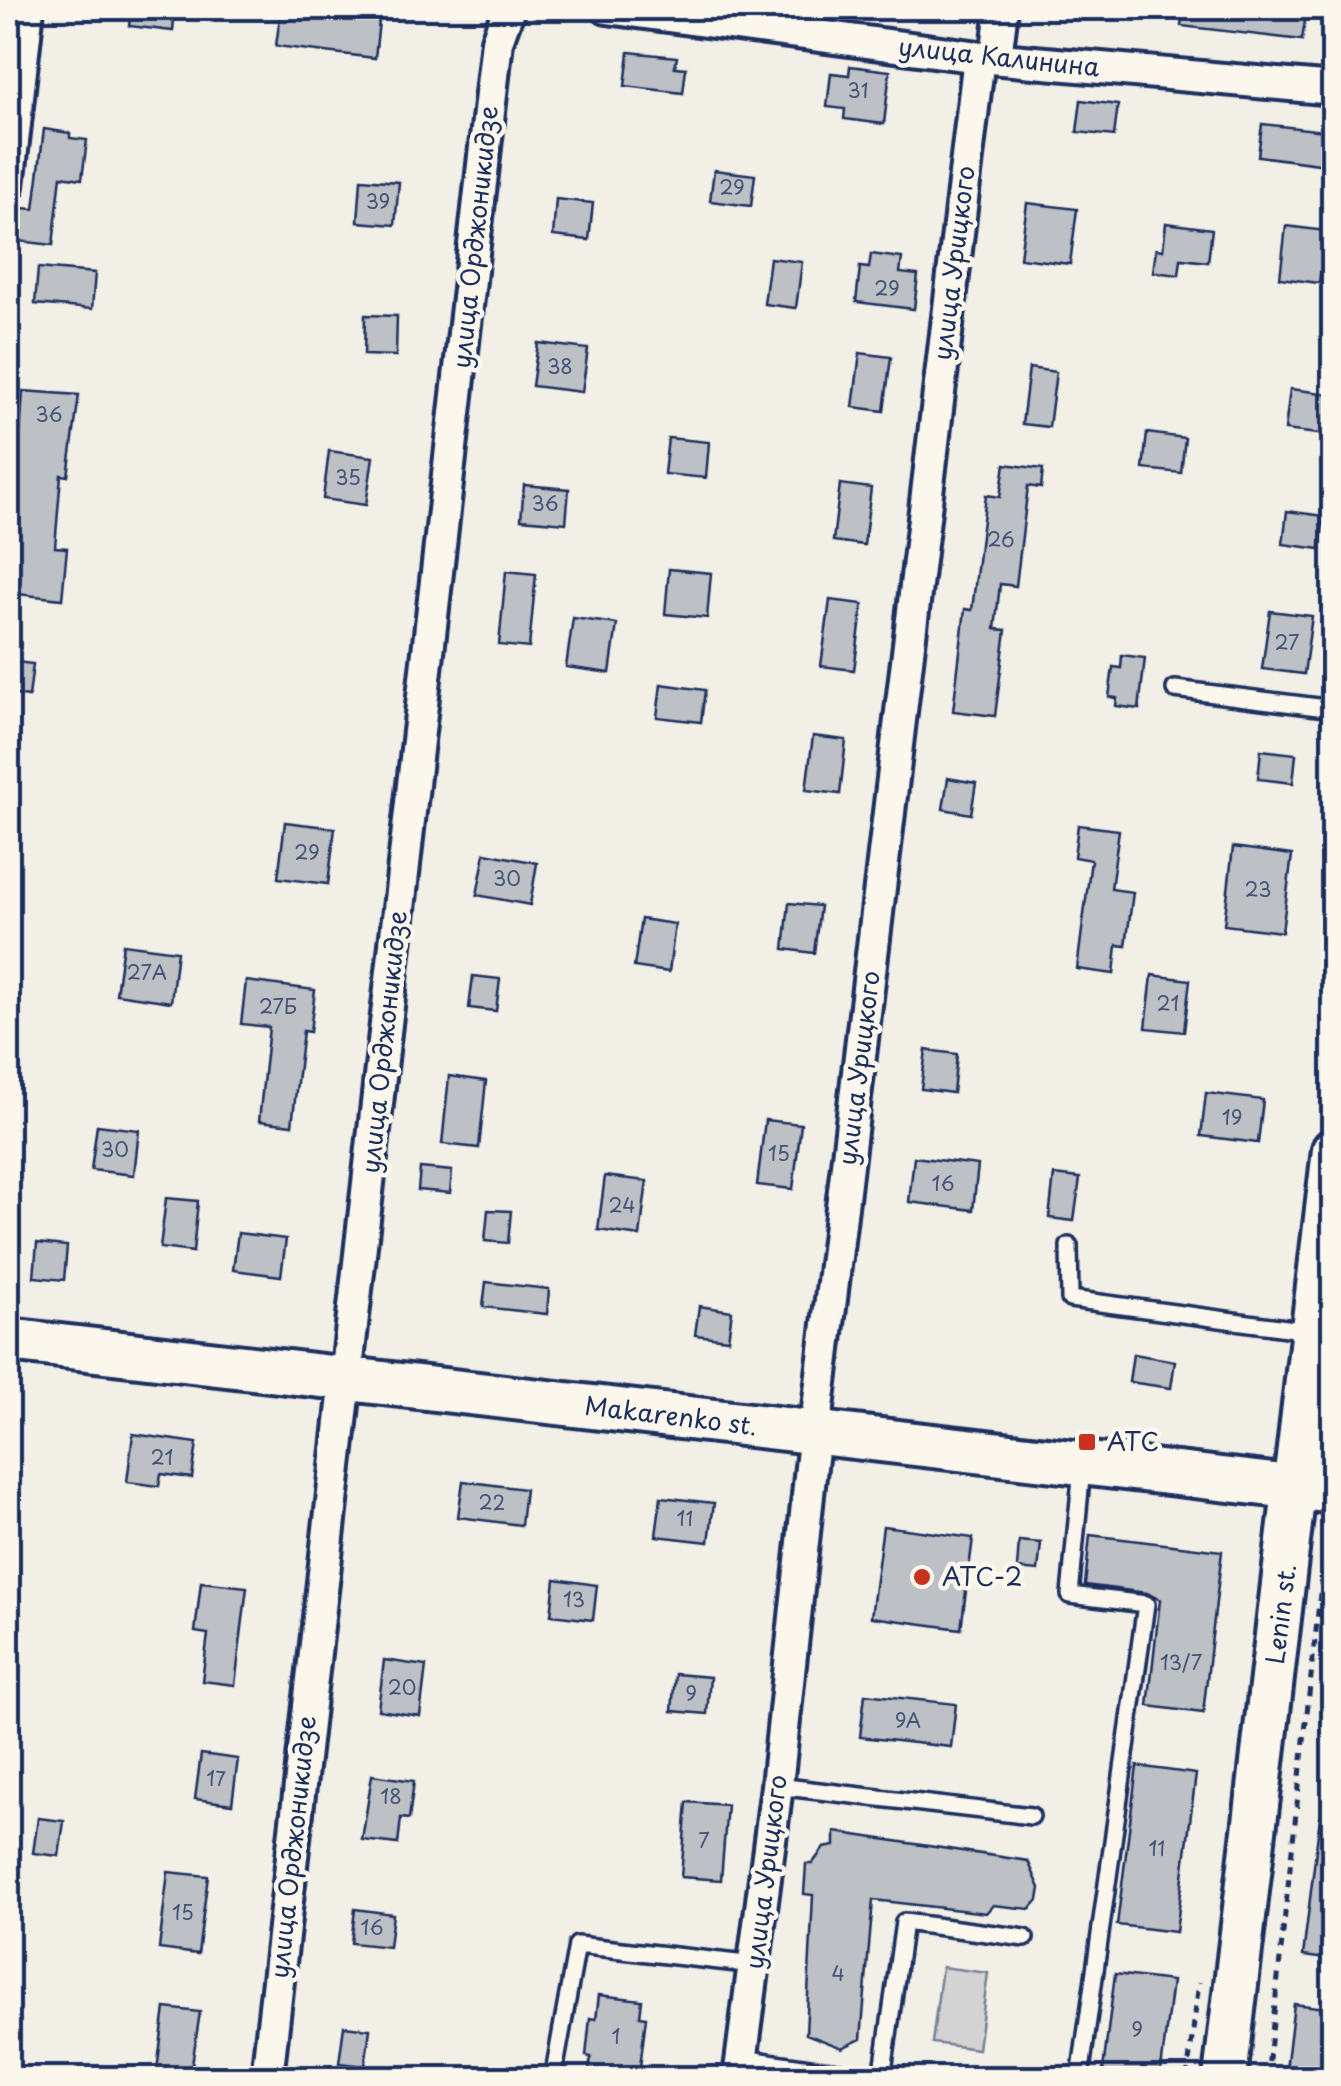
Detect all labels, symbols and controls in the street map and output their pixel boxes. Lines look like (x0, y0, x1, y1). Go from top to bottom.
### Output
street label: улица Калинина (897, 27, 1102, 85)
house number: 31 (848, 75, 868, 105)
street label: улица Орджоникидзе (441, 104, 507, 370)
street label: улица Урицкого (922, 164, 984, 362)
house number: 29 (719, 172, 745, 202)
house number: 39 (366, 186, 390, 216)
house number: 29 (874, 273, 900, 303)
house number: 38 (547, 351, 573, 381)
house number: 36 (35, 399, 63, 429)
house number: 35 (335, 462, 361, 492)
house number: 36 (531, 488, 559, 518)
house number: 26 (987, 524, 1015, 554)
house number: 27 (1275, 627, 1299, 657)
house number: 29 (294, 837, 320, 867)
house number: 30 (493, 863, 521, 893)
house number: 23 (1244, 874, 1272, 904)
street label: улица Орджоникидзе (350, 909, 416, 1175)
house number: 27А (127, 957, 167, 987)
street label: улица Урицкого (827, 969, 889, 1167)
house number: 21 (1156, 988, 1180, 1018)
house number: 27Б (259, 991, 297, 1021)
house number: 19 (1222, 1102, 1242, 1132)
house number: 30 (101, 1134, 129, 1164)
house number: 15 (768, 1138, 790, 1168)
house number: 16 (932, 1168, 955, 1198)
house number: 24 (609, 1190, 635, 1220)
street label: Makarenko st. (583, 1386, 760, 1444)
place label: АТС (1107, 1422, 1159, 1460)
marker: АТС (1076, 1431, 1098, 1453)
house number: 21 (150, 1442, 174, 1472)
house number: 22 (479, 1487, 505, 1517)
house number: 11 (677, 1503, 693, 1533)
place label: АТС-2 (942, 1557, 1022, 1595)
street label: Lenin st. (1255, 1561, 1305, 1666)
marker: АТС-2 (911, 1566, 933, 1588)
house number: 13 (563, 1584, 585, 1614)
house number: 13/7 (1160, 1647, 1202, 1677)
house number: 20 (388, 1672, 416, 1702)
house number: 9 (685, 1678, 697, 1708)
house number: 9А (895, 1705, 921, 1735)
street label: улица Орджоникидзе (259, 1714, 325, 1980)
house number: 17 (206, 1763, 226, 1793)
street label: улица Урицкого (734, 1773, 796, 1971)
house number: 18 (380, 1781, 402, 1811)
house number: 7 (698, 1825, 710, 1855)
house number: 11 (1149, 1833, 1165, 1863)
house number: 15 (172, 1897, 194, 1927)
house number: 16 (361, 1912, 384, 1942)
house number: 4 (831, 1958, 845, 1988)
house number: 9 (1131, 2014, 1143, 2044)
house number: 1 (612, 2021, 620, 2051)

